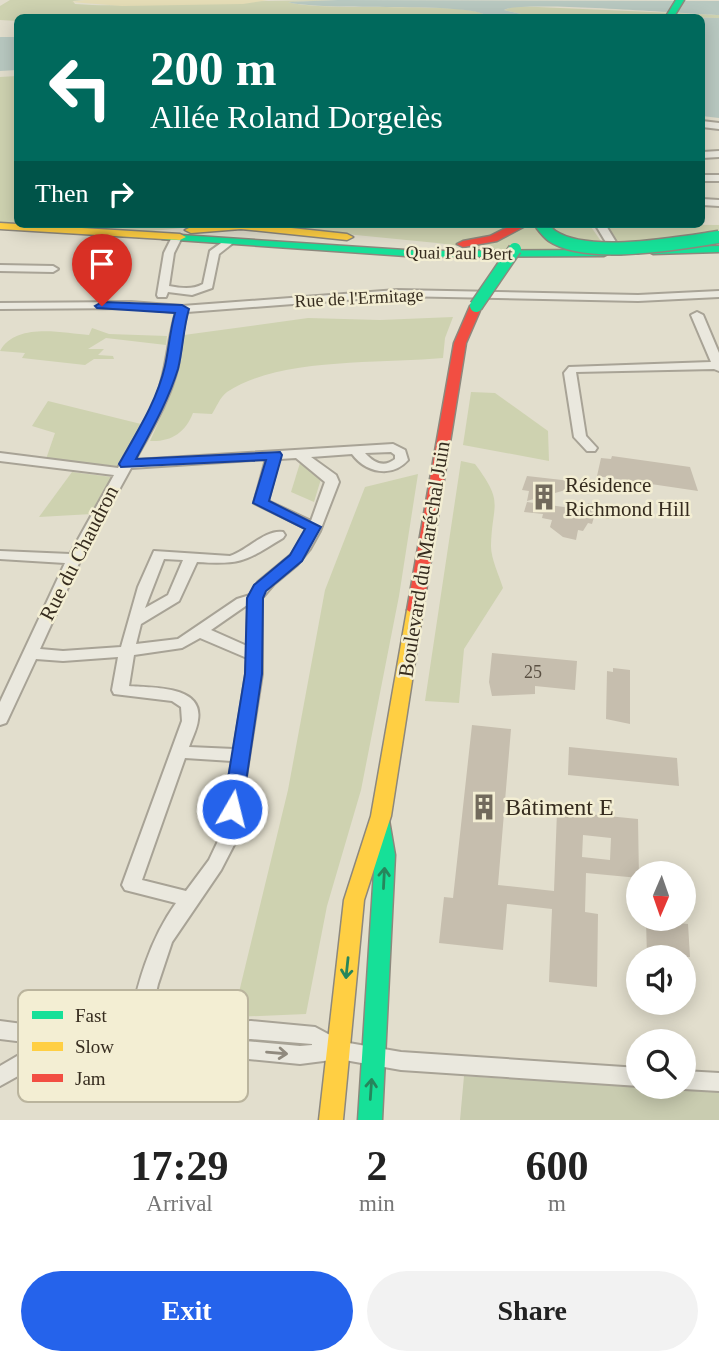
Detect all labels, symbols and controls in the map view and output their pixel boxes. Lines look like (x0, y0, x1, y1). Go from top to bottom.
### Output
text: 200 m (150, 41, 277, 96)
icon: left (35, 42, 126, 133)
text: Allée Roland Dorgelès (150, 99, 443, 135)
icon: right (102, 175, 140, 213)
text: Then (35, 179, 88, 208)
pin (72, 234, 132, 306)
street label: Quai Paul Bert (405, 242, 513, 264)
icon: arrive (83, 245, 121, 283)
street label: Rue de l'Ermitage (294, 285, 424, 311)
street label: Boulevard du Maréchal Juin (393, 439, 455, 679)
place label: Résidence Richmond Hill (565, 473, 691, 521)
street label: Rue du Chaudron (35, 481, 124, 624)
building icon: Résidence Richmond Hill (529, 482, 559, 512)
house number: 25 (524, 662, 542, 682)
position arrow (195, 772, 269, 846)
building icon: Bâtiment E (469, 792, 499, 822)
place label: Bâtiment E (505, 794, 614, 820)
north arrow (626, 861, 696, 931)
map controls (626, 861, 696, 1099)
one-way arrow (377, 866, 390, 889)
button: sound (626, 945, 696, 1015)
one-way arrow (340, 956, 353, 979)
legend (18, 990, 248, 1102)
text: Fast (75, 1005, 107, 1026)
button: search (626, 1029, 696, 1099)
text: Slow (75, 1036, 114, 1057)
one-way arrow (265, 1047, 288, 1060)
text: Jam (75, 1068, 106, 1089)
one-way arrow (365, 1078, 378, 1101)
text: 17:29 (131, 1143, 229, 1189)
text: 2 (366, 1143, 387, 1189)
text: 600 (525, 1143, 588, 1189)
text: Arrival (146, 1191, 213, 1216)
text: min (359, 1191, 395, 1216)
text: m (548, 1191, 566, 1216)
button: Exit (21, 1271, 353, 1351)
button: Share (367, 1271, 698, 1351)

